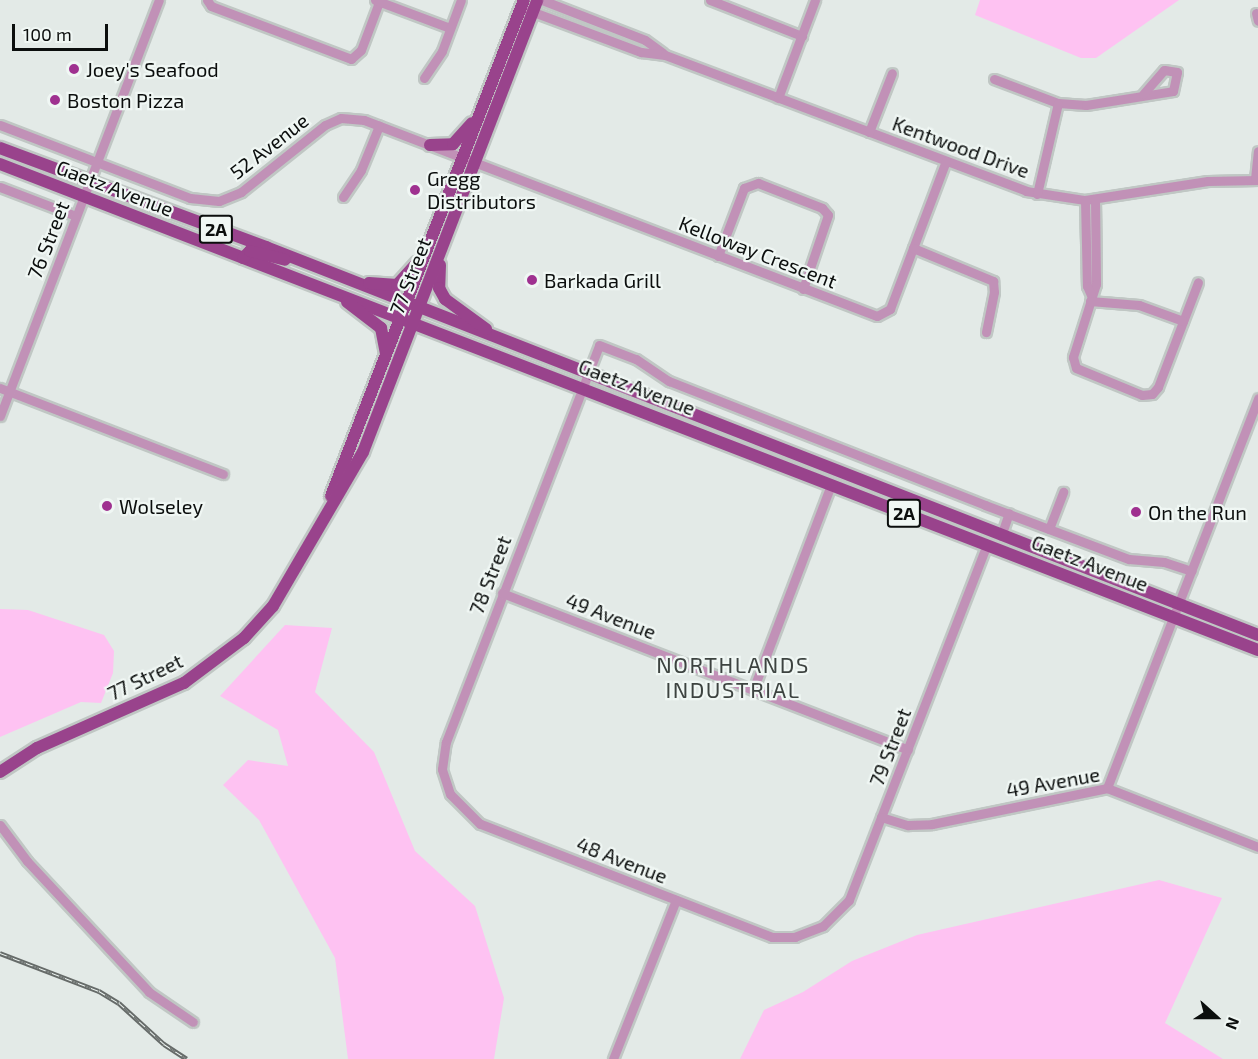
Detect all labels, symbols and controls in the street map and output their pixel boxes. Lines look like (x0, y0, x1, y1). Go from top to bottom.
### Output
scale bar (15, 12, 111, 50)
text: 100 m (23, 23, 72, 45)
place label: Joey's Seafood (86, 57, 219, 81)
marker: Joey's Seafood (67, 62, 81, 76)
place label: Boston Pizza (67, 88, 184, 112)
marker: Boston Pizza (48, 93, 62, 107)
street label: 52 Avenue (225, 108, 313, 184)
street label: Kentwood Drive (889, 111, 1033, 183)
street label: Gaetz Avenue (53, 155, 177, 221)
place label: Gregg Distributors (427, 166, 536, 213)
marker: Gregg Distributors (408, 183, 422, 197)
street label: 76 Street (22, 198, 74, 282)
street label: Kelloway Crescent (675, 211, 841, 293)
road number: 2A (198, 214, 234, 244)
street label: 77 Street (384, 234, 436, 318)
place label: Barkada Grill (544, 268, 661, 292)
marker: Barkada Grill (525, 273, 539, 287)
street label: Gaetz Avenue (575, 354, 699, 420)
place label: Wolseley (119, 494, 203, 518)
road number: 2A (886, 498, 922, 528)
marker: Wolseley (100, 499, 114, 513)
place label: On the Run (1148, 500, 1247, 524)
marker: On the Run (1129, 505, 1143, 519)
street label: Gaetz Avenue (1028, 530, 1152, 596)
street label: 78 Street (464, 532, 516, 618)
street label: 49 Avenue (562, 588, 660, 644)
street label: 77 Street (104, 649, 186, 705)
district label: NORTHLANDS INDUSTRIAL (656, 651, 810, 702)
street label: 79 Street (864, 705, 916, 789)
street label: 49 Avenue (1004, 762, 1102, 802)
street label: 48 Avenue (573, 832, 671, 888)
north arrow (1186, 987, 1246, 1047)
text: N (1222, 1015, 1244, 1032)

